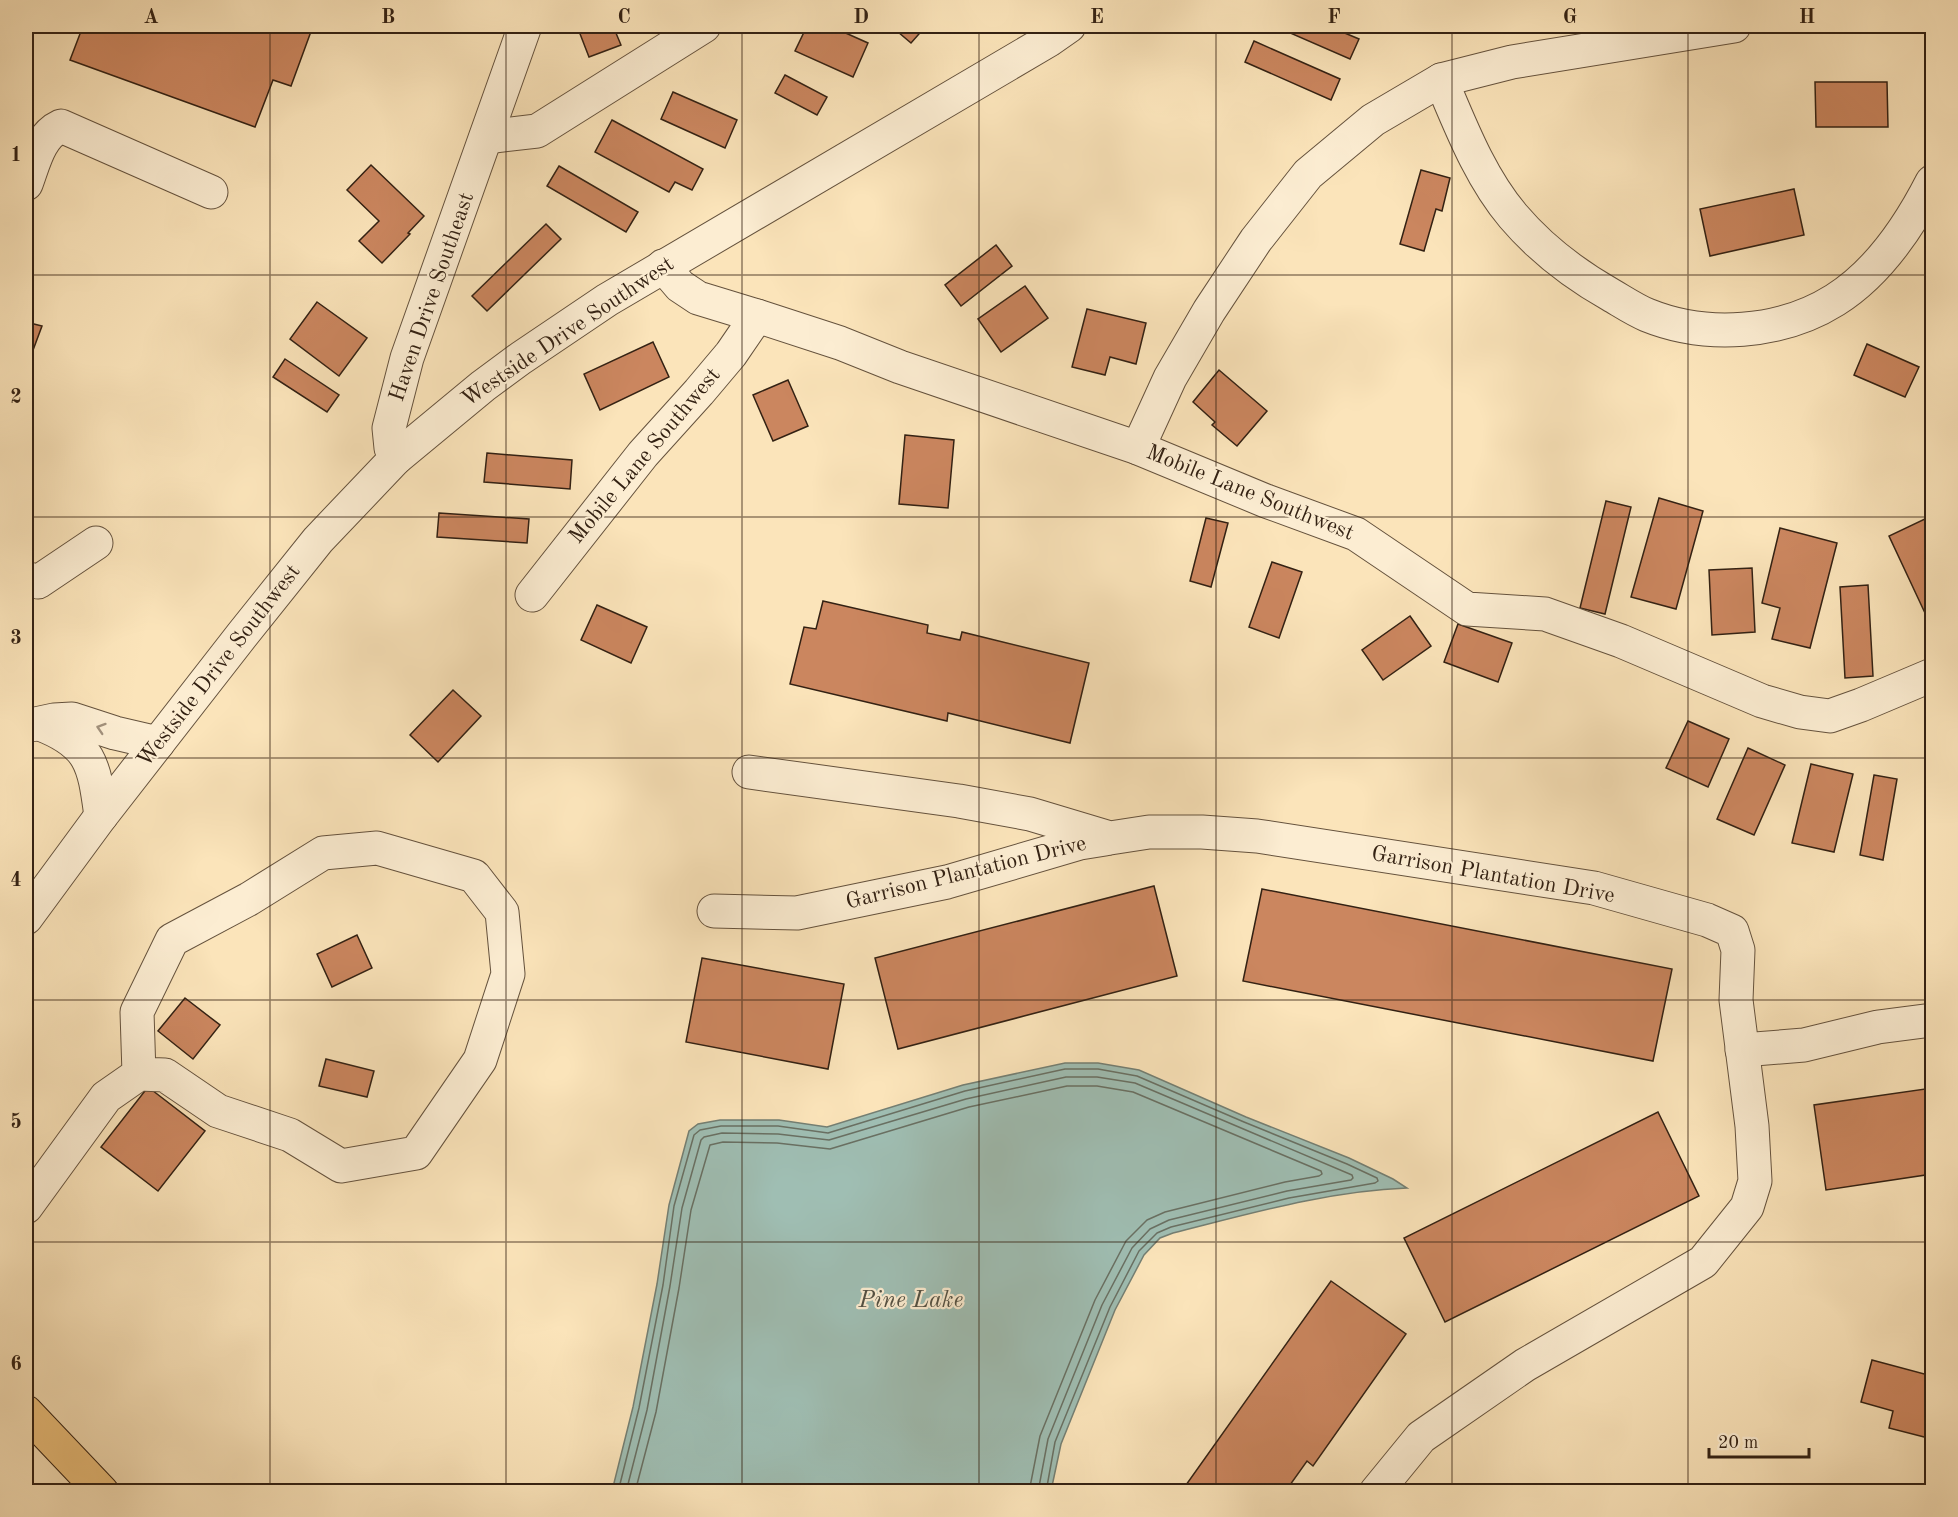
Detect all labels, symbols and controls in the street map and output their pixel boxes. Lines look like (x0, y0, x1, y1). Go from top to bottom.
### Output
text: A (143, 8, 159, 28)
text: B (381, 8, 395, 28)
text: C (617, 8, 631, 28)
text: D (853, 8, 869, 28)
text: E (1090, 8, 1104, 28)
text: F (1327, 8, 1341, 28)
text: G (1563, 8, 1577, 28)
text: H (1799, 8, 1815, 28)
text: 1 (10, 146, 22, 166)
street label: Haven Drive Southeast (386, 190, 478, 404)
street label: Westside Drive Southwest (458, 253, 678, 411)
street label: Mobile Lane Southwest (565, 364, 725, 548)
text: 2 (10, 388, 22, 408)
street label: Mobile Lane Southwest (1143, 441, 1357, 545)
street label: Westside Drive Southwest (133, 561, 305, 771)
text: 3 (10, 629, 22, 649)
one-way arrow (96, 723, 107, 736)
street label: Garrison Plantation Drive (844, 832, 1088, 914)
street label: Garrison Plantation Drive (1370, 843, 1616, 907)
text: 4 (10, 871, 22, 891)
text: 5 (10, 1112, 22, 1133)
water label: Pine Lake (858, 1289, 964, 1313)
text: 6 (10, 1355, 22, 1375)
scale bar (1709, 1421, 1810, 1459)
text: 20 m (1718, 1434, 1758, 1452)

